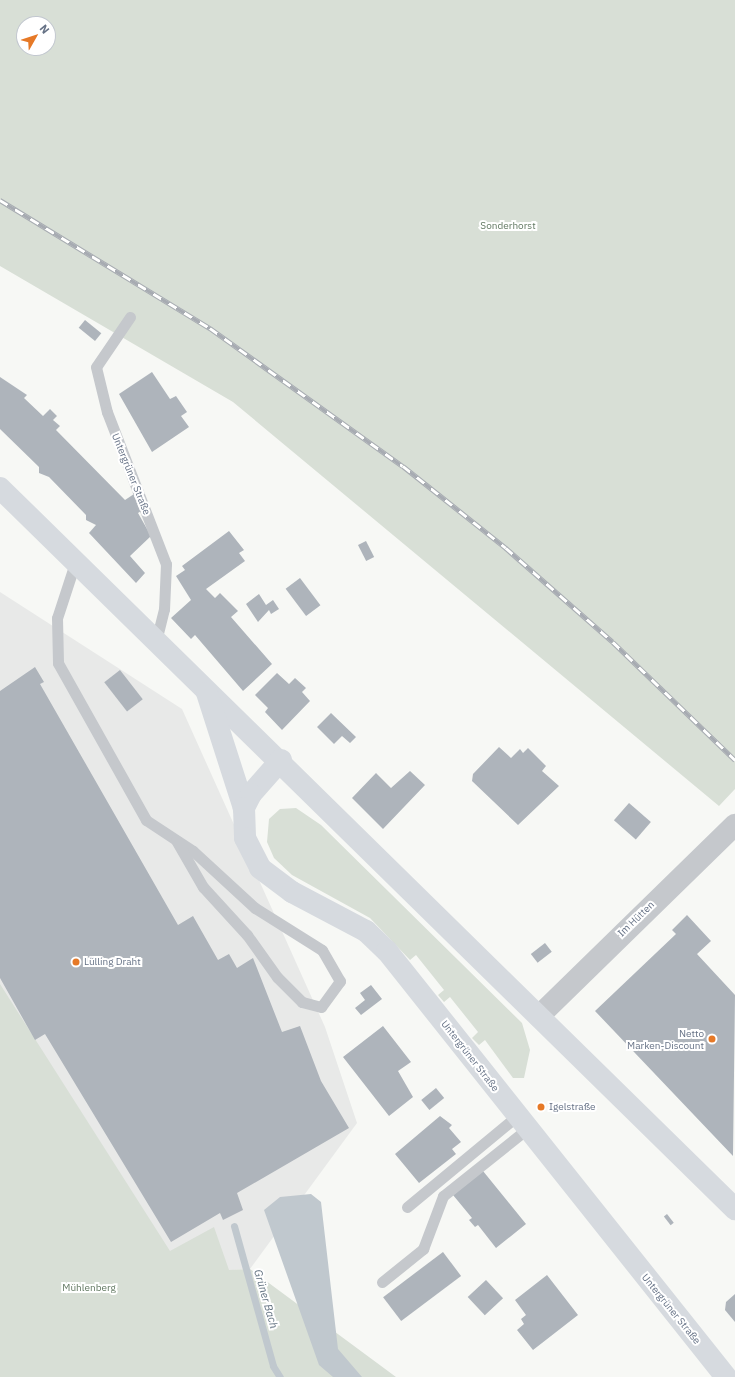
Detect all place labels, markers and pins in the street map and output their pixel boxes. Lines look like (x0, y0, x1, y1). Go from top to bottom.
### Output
place label: Lülling Draht (84, 956, 141, 968)
marker: Lülling Draht (71, 957, 81, 967)
place label: Netto Marken-Discount (627, 1027, 704, 1050)
marker: Netto Marken-Discount (707, 1034, 717, 1044)
place label: Igelstraße (549, 1101, 596, 1113)
marker: Igelstraße (536, 1102, 546, 1112)

